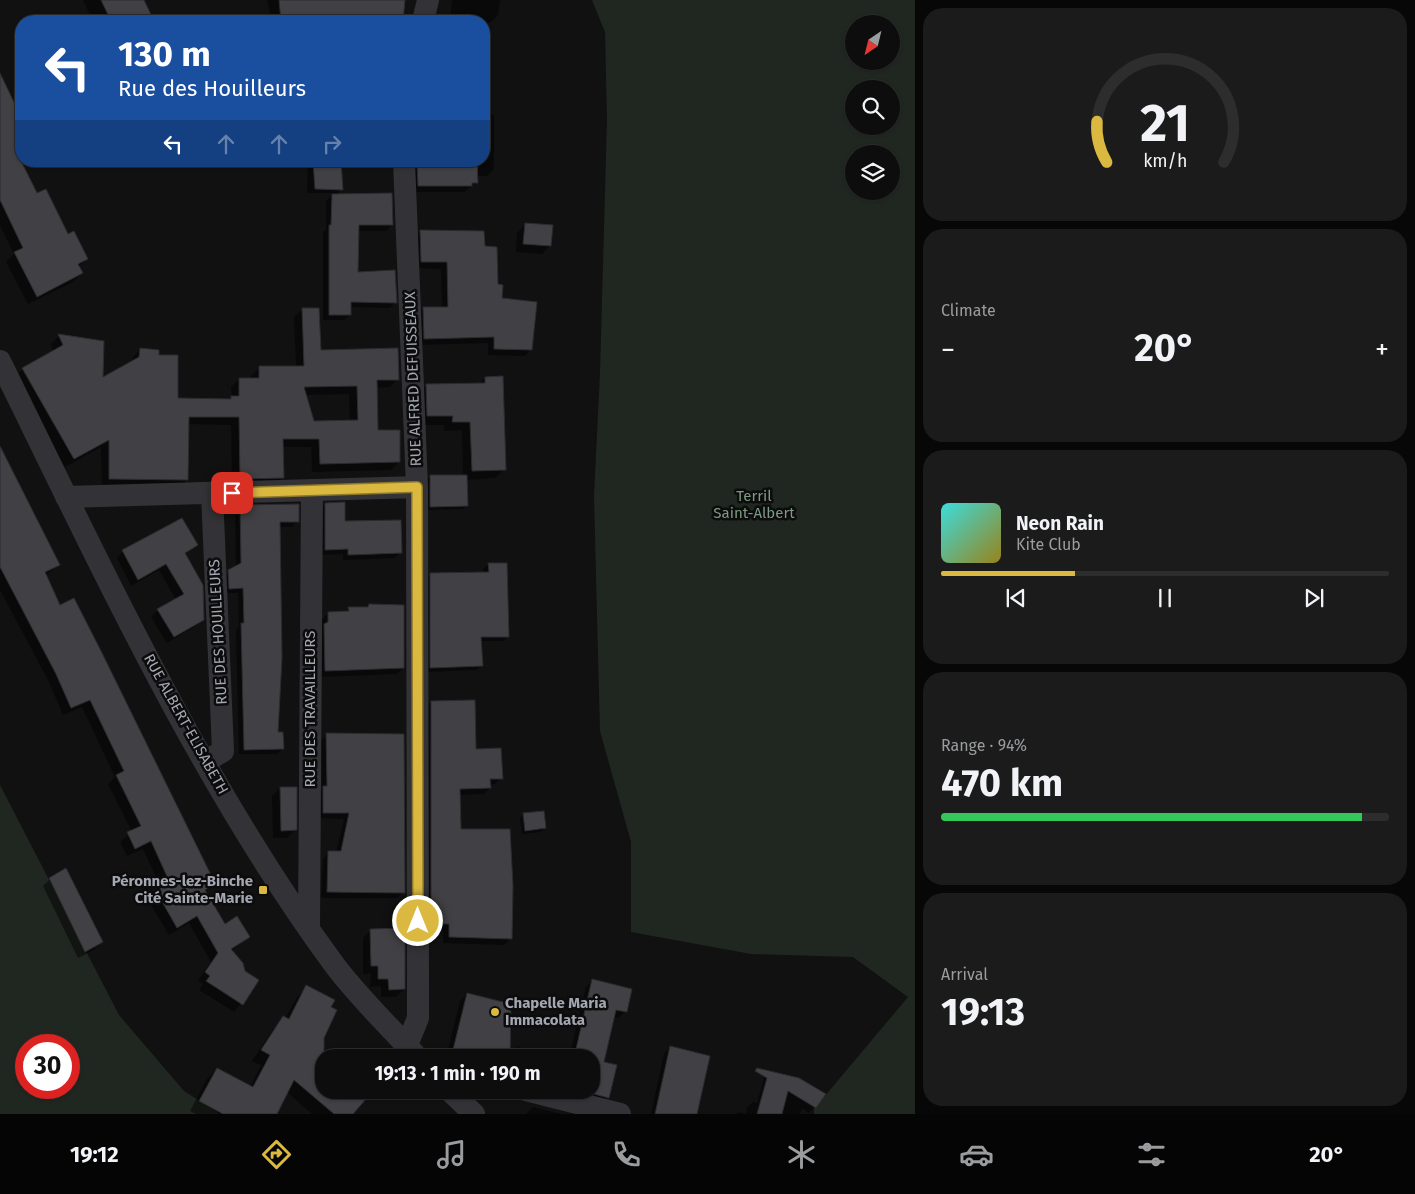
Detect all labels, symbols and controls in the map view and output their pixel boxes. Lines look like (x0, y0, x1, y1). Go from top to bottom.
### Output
north arrow (845, 15, 900, 70)
map controls (845, 15, 900, 200)
text: 130 m (118, 33, 211, 75)
icon: left (35, 35, 100, 100)
text: Rue des Houilleurs (118, 75, 306, 102)
button: search (845, 80, 900, 135)
text: 21 (1140, 92, 1190, 155)
icon: left (159, 130, 187, 158)
icon: ahead (212, 130, 240, 158)
icon: ahead (265, 130, 293, 158)
icon: right (318, 130, 346, 158)
button: layers (845, 145, 900, 200)
text: km/h (1143, 150, 1187, 172)
street label: RUE ALFRED DEFUISSEAUX (401, 290, 425, 467)
text: Climate (941, 301, 996, 320)
text: 20° (1134, 325, 1196, 371)
text: − (941, 333, 955, 366)
text: + (1375, 333, 1389, 366)
pin (211, 472, 253, 514)
icon: arrive (218, 479, 246, 507)
park label: Terril Saint-Albert (713, 487, 795, 522)
text: Neon Rain (1016, 512, 1104, 535)
text: Kite Club (1016, 535, 1081, 554)
street label: RUE DES HOUILLEURS (205, 559, 231, 705)
icon: previous (1002, 584, 1030, 612)
icon: pause (1151, 584, 1179, 612)
icon: next (1300, 584, 1328, 612)
street label: RUE DES TRAVAILLEURS (301, 631, 319, 788)
street label: RUE ALBERT-ELISABETH (140, 651, 232, 797)
text: Range · 94% (941, 736, 1027, 755)
text: 470 km (941, 760, 1063, 806)
place label: Péronnes-lez-Binche Cité Sainte-Marie (112, 872, 253, 907)
marker: Péronnes-lez-Binche Cité Sainte-Marie (257, 884, 269, 896)
position arrow (391, 894, 443, 946)
text: Arrival (941, 965, 988, 984)
text: 19:13 (941, 989, 1025, 1035)
place label: Chapelle Maria Immacolata (505, 994, 607, 1029)
marker: Chapelle Maria Immacolata (489, 1006, 501, 1018)
speed limit sign: 30 (15, 1034, 80, 1099)
text: 19:13 · 1 min · 190 m (374, 1062, 541, 1085)
icon: directions (259, 1137, 294, 1172)
icon: music (434, 1137, 469, 1172)
icon: phone (609, 1137, 644, 1172)
icon: climate (784, 1137, 819, 1172)
icon: car (959, 1137, 994, 1172)
icon: filters (1134, 1137, 1169, 1172)
text: 19:12 (70, 1141, 119, 1168)
text: 20° (1309, 1141, 1345, 1168)

